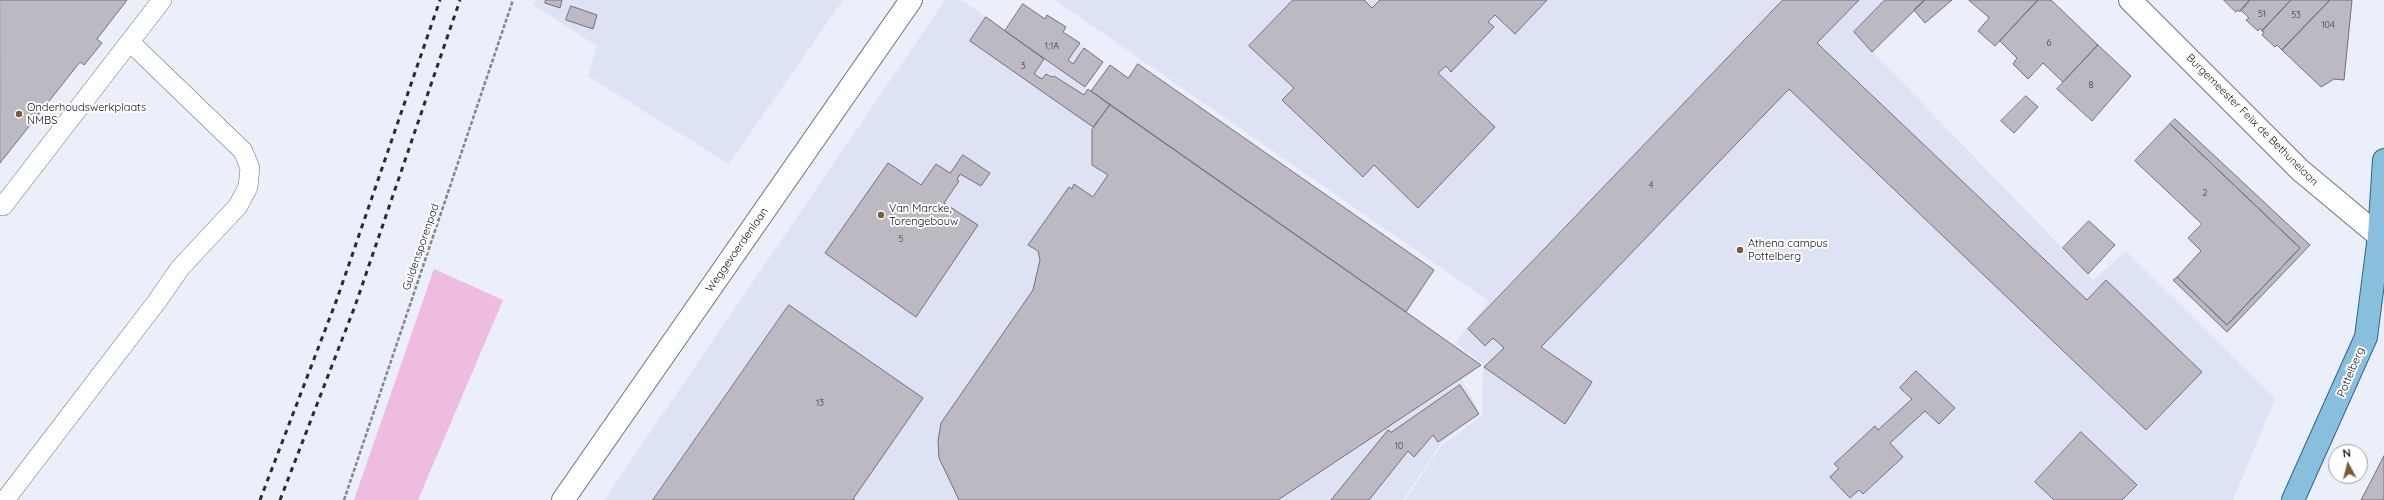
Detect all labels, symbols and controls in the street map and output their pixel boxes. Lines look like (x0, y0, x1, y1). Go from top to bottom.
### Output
house number: 51 (2258, 9, 2266, 19)
house number: 53 (2291, 10, 2301, 20)
house number: 104 (2321, 20, 2335, 30)
house number: 6 (2047, 38, 2051, 48)
house number: 1;1A (1045, 41, 1059, 51)
street label: Burgemeester Felix de Bethunelaan (2183, 51, 2321, 189)
house number: 3 (1021, 61, 1025, 71)
house number: 8 (2089, 80, 2093, 90)
place label: Onderhoudswerkplaats NMBS (27, 101, 146, 127)
marker: Onderhoudswerkplaats NMBS (14, 109, 24, 119)
house number: 4 (1649, 180, 1653, 190)
house number: 2 (2203, 188, 2207, 198)
street label: Guldensporenpad (400, 202, 442, 292)
place label: Van Marcke, Torengebouw (889, 202, 958, 228)
street label: Weggevoerdenlaan (703, 205, 771, 295)
marker: Van Marcke, Torengebouw (876, 210, 886, 220)
house number: 5 (899, 234, 903, 244)
place label: Athena campus Pottelberg (1748, 237, 1828, 263)
marker: Athena campus Pottelberg (1735, 245, 1745, 255)
street label: Pottelberg (2335, 345, 2367, 399)
house number: 13 (816, 398, 824, 408)
house number: 10 (1395, 441, 1403, 451)
north arrow (2328, 444, 2368, 484)
text: N (2342, 446, 2352, 461)

